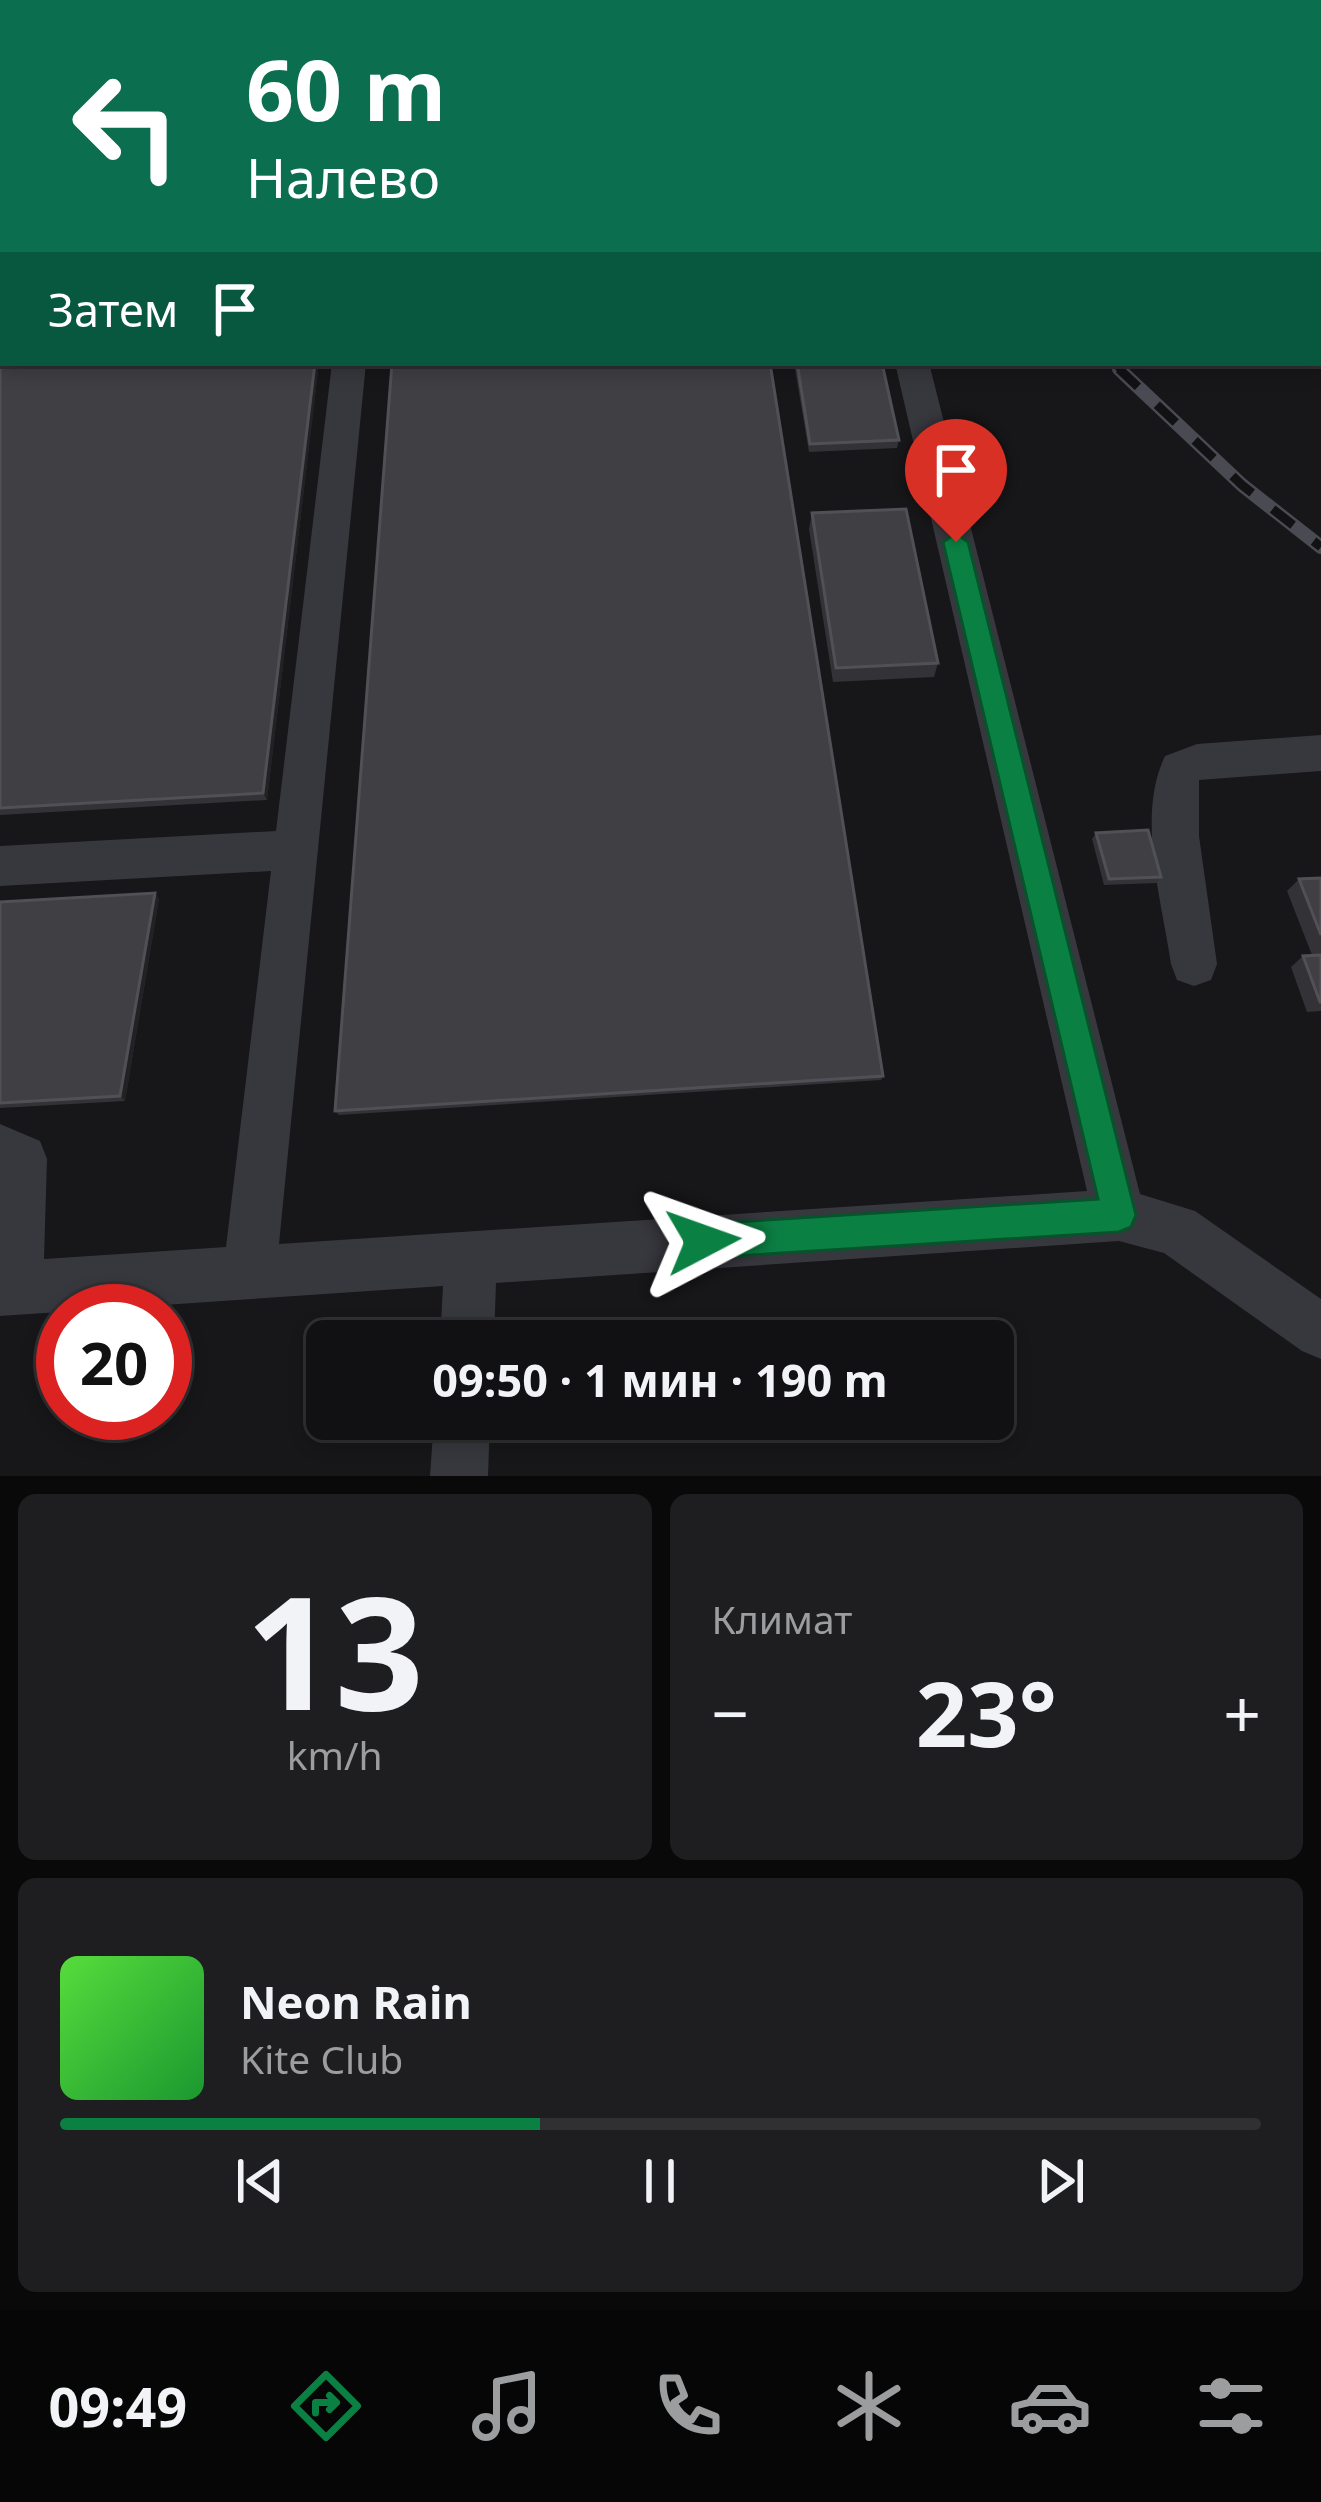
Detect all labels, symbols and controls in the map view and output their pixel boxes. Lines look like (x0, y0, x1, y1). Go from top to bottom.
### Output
text: 60 m (246, 31, 446, 146)
icon: left (48, 48, 204, 204)
text: Налево (246, 140, 440, 214)
icon: arrive (202, 276, 268, 342)
text: Затем (48, 279, 178, 340)
pin (905, 419, 1007, 542)
icon: arrive (923, 437, 989, 503)
position arrow (640, 1178, 766, 1304)
speed limit sign: 20 (36, 1284, 192, 1440)
text: 09:50 · 1 мин · 190 m (432, 1349, 888, 1410)
text: 13 (246, 1543, 424, 1756)
text: Климат (712, 1592, 852, 1645)
text: 23° (916, 1651, 1057, 1773)
text: − (712, 1667, 749, 1757)
text: + (1223, 1667, 1261, 1757)
text: km/h (287, 1728, 383, 1781)
text: Neon Rain (240, 1971, 472, 2032)
text: Kite Club (240, 2032, 403, 2085)
icon: previous (227, 2148, 293, 2214)
icon: pause (627, 2148, 693, 2214)
icon: next (1028, 2148, 1094, 2214)
icon: directions (284, 2364, 368, 2448)
icon: music (465, 2364, 549, 2448)
icon: phone (646, 2364, 730, 2448)
icon: climate (827, 2364, 911, 2448)
icon: car (1008, 2364, 1092, 2448)
icon: filters (1189, 2364, 1273, 2448)
text: 09:49 (48, 2369, 187, 2443)

